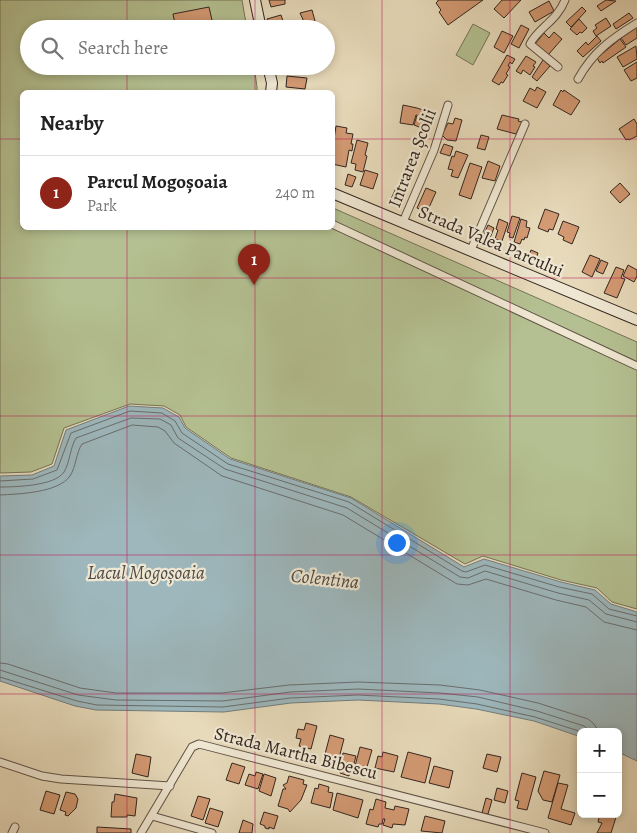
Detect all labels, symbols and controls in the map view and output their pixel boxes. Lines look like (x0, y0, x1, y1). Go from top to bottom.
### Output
search box (20, 20, 335, 75)
icon: search (38, 34, 66, 62)
text: Search here (78, 35, 168, 61)
street label: Intrarea Școlii (382, 105, 442, 211)
text: Nearby (40, 109, 103, 137)
text: Parcul Mogoșoaia (87, 169, 228, 195)
text: 1 (53, 182, 59, 204)
text: 240 m (275, 182, 315, 204)
text: Park (87, 195, 117, 217)
street label: Strada Valea Parcului (415, 200, 567, 282)
pin: 1 (238, 244, 270, 285)
your location (384, 530, 410, 556)
water label: Lacul Mogoșoaia (87, 560, 205, 586)
water label: Colentina (290, 562, 360, 596)
street label: Strada Martha Bibescu (212, 721, 380, 785)
map controls (577, 728, 622, 818)
button: + (577, 728, 622, 773)
button: − (577, 773, 622, 818)

